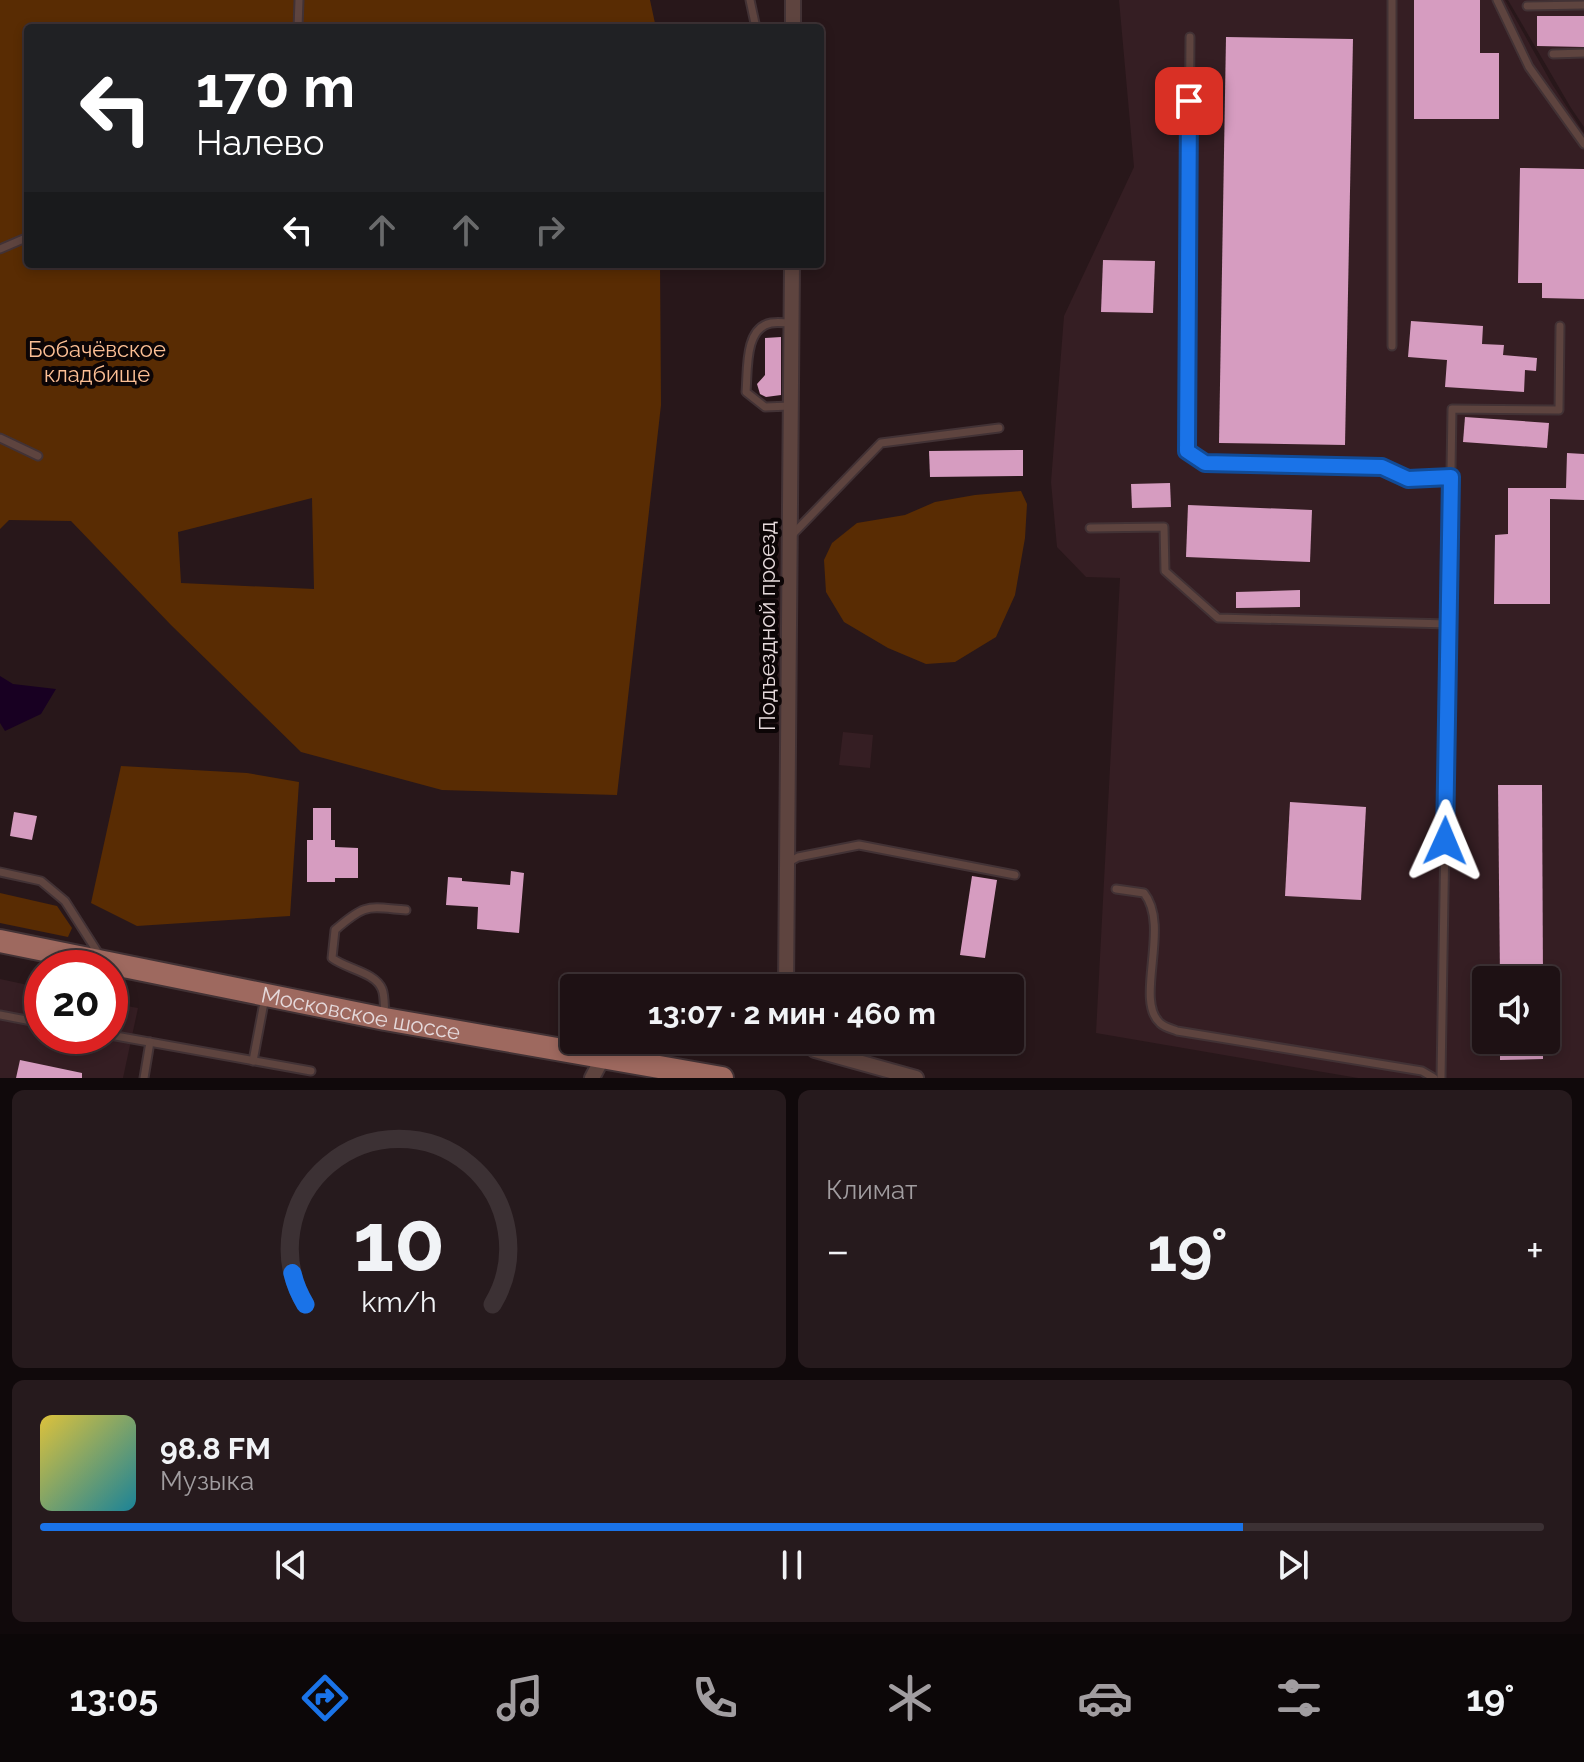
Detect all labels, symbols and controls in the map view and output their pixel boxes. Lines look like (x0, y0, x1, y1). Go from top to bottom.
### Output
text: 170 m (196, 54, 355, 120)
icon: left (64, 56, 168, 160)
pin (1155, 67, 1223, 135)
icon: arrive (1167, 79, 1211, 123)
text: Налево (196, 121, 324, 163)
icon: left (276, 208, 320, 252)
icon: ahead (360, 208, 404, 252)
icon: ahead (444, 208, 488, 252)
icon: right (528, 208, 572, 252)
park label: Бобачёвское кладбище (28, 336, 166, 387)
street label: Подъездной проезд (754, 521, 780, 731)
position arrow (1403, 799, 1487, 883)
speed limit sign: 20 (24, 950, 128, 1054)
map controls (1472, 966, 1560, 1054)
button: sound (1472, 966, 1560, 1054)
street label: Московское шоссе (259, 981, 462, 1045)
text: 13:07 · 2 мин · 460 m (648, 996, 936, 1031)
text: Климат (826, 1175, 917, 1205)
text: 10 (353, 1193, 445, 1290)
text: 19° (1148, 1215, 1228, 1285)
text: − (826, 1225, 850, 1276)
text: + (1526, 1225, 1544, 1276)
text: km/h (361, 1285, 437, 1319)
text: 98.8 FM (160, 1431, 271, 1466)
text: Музыка (160, 1466, 254, 1496)
icon: previous (269, 1543, 313, 1587)
icon: pause (770, 1543, 814, 1587)
icon: next (1271, 1543, 1315, 1587)
icon: directions (297, 1670, 353, 1726)
icon: music (492, 1670, 548, 1726)
icon: phone (687, 1670, 743, 1726)
icon: climate (882, 1670, 938, 1726)
icon: car (1077, 1670, 1133, 1726)
icon: filters (1271, 1670, 1327, 1726)
text: 13:05 (69, 1677, 158, 1719)
text: 19° (1466, 1677, 1515, 1719)

